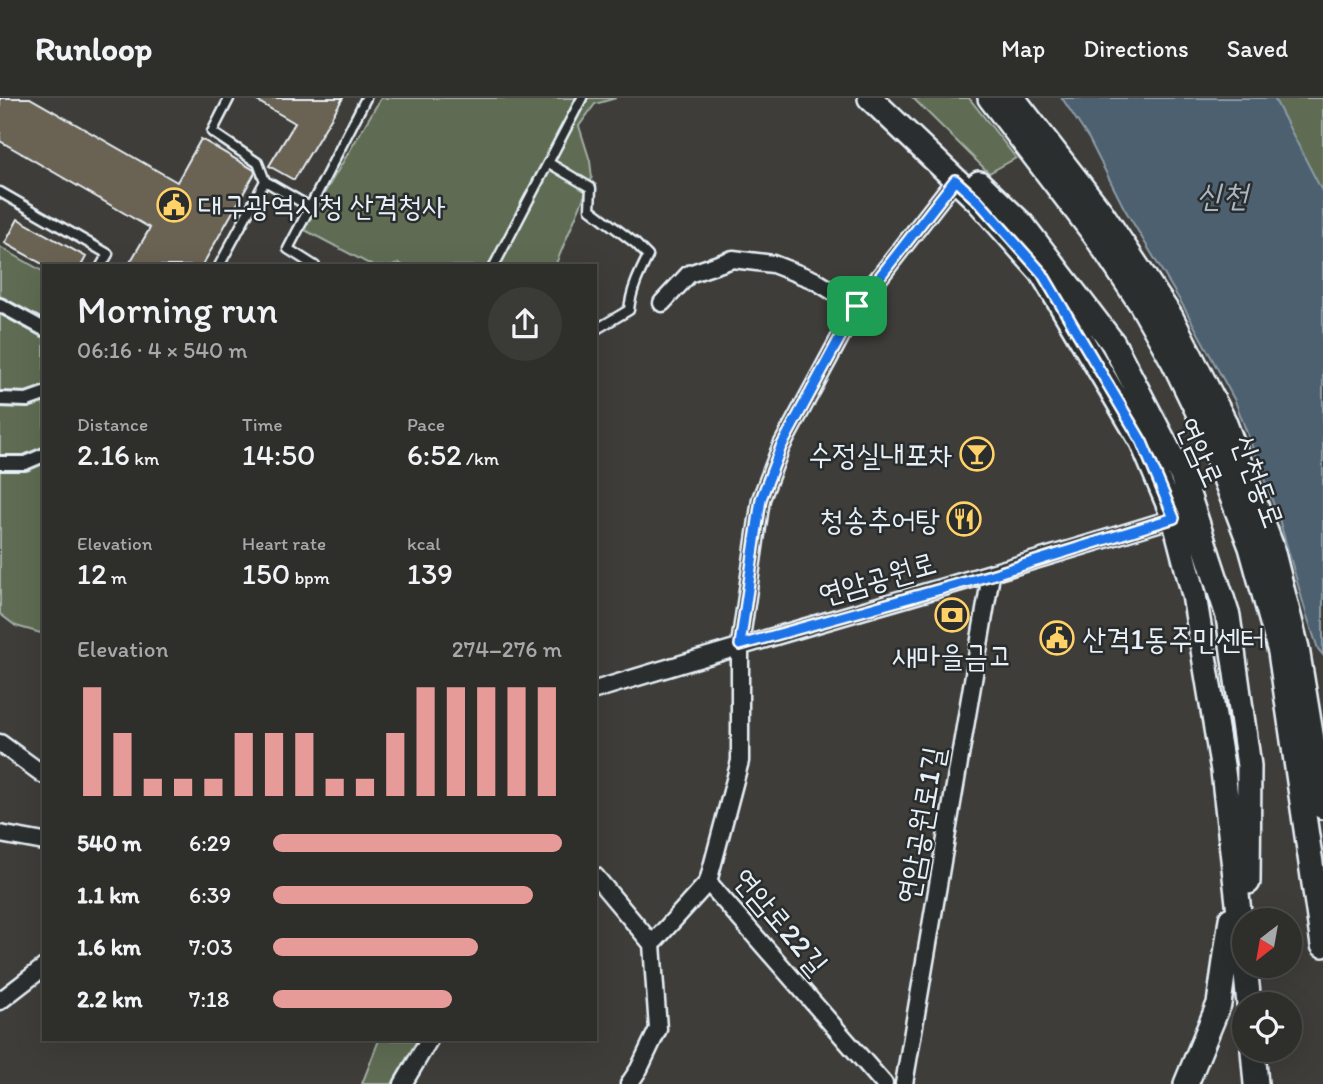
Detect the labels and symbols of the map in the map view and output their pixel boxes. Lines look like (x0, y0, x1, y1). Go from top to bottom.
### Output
water label: 신천 (1196, 176, 1251, 214)
public building icon: 대구광역시청 산격청사 (155, 186, 193, 224)
place label: 대구광역시청 산격청사 (198, 187, 446, 224)
pin (827, 276, 887, 336)
street label: 연암로 (1169, 411, 1233, 493)
street label: 신천동로 (1225, 429, 1293, 533)
bar icon: 수정실내포차 (958, 435, 996, 473)
place label: 수정실내포차 (808, 436, 953, 473)
restaurant icon: 청송추어탕 (945, 500, 983, 538)
place label: 청송추어탕 (819, 501, 940, 538)
street label: 연암공원로 (814, 544, 940, 612)
bank icon: 새마을금고 (933, 596, 971, 634)
public building icon: 산격1동주민센터 (1038, 619, 1076, 657)
place label: 산격1동주민센터 (1082, 620, 1265, 657)
place label: 새마을금고 (892, 637, 1012, 674)
street label: 연암공원로1길 (888, 744, 952, 906)
street label: 연암로22길 (726, 860, 836, 982)
north arrow (1232, 908, 1302, 978)

